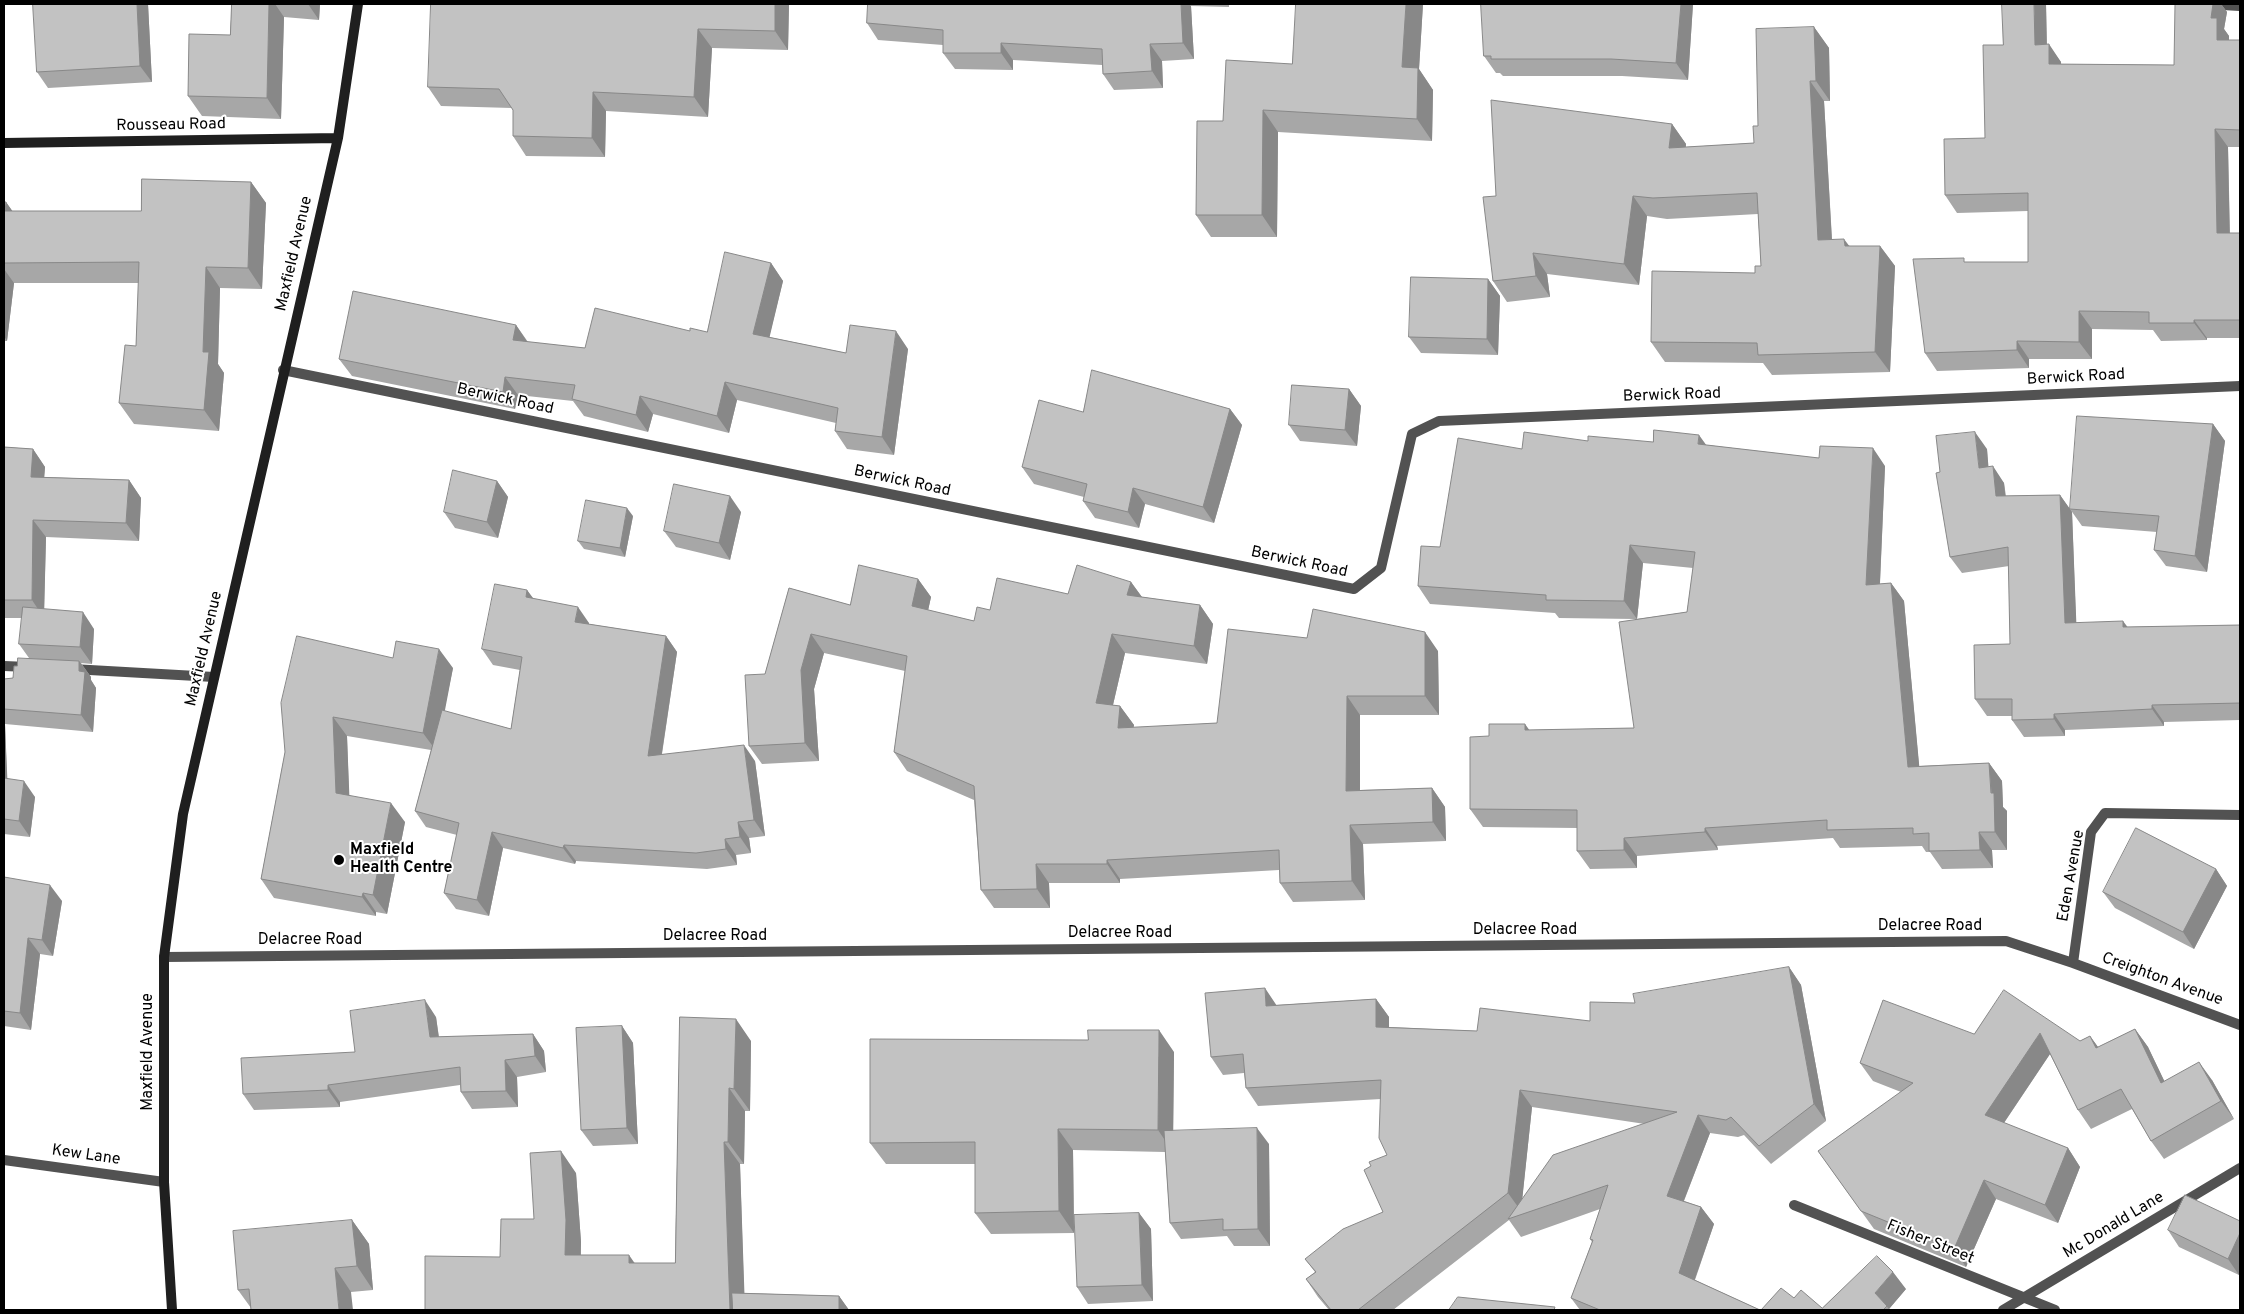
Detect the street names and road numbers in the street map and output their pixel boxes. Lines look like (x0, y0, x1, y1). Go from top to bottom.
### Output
street label: Rousseau Road (116, 115, 226, 137)
street label: Maxfield Avenue (272, 195, 318, 313)
street label: Berwick Road (2026, 366, 2126, 390)
street label: Berwick Road (455, 380, 555, 420)
street label: Berwick Road (1622, 385, 1722, 407)
street label: Berwick Road (852, 462, 952, 502)
street label: Berwick Road (1249, 543, 1349, 583)
street label: Maxfield Avenue (182, 590, 228, 708)
street label: Eden Avenue (2054, 829, 2090, 923)
street label: Delacree Road (1878, 917, 1982, 937)
street label: Delacree Road (1473, 921, 1577, 941)
street label: Delacree Road (1068, 924, 1172, 944)
street label: Delacree Road (663, 927, 767, 947)
street label: Delacree Road (258, 931, 362, 951)
street label: Creighton Avenue (2099, 949, 2225, 1011)
street label: Maxfield Avenue (139, 993, 159, 1111)
street label: Kew Lane (50, 1142, 122, 1170)
street label: Mc Donald Lane (2060, 1188, 2168, 1264)
street label: Fisher Street (1883, 1217, 1977, 1269)

